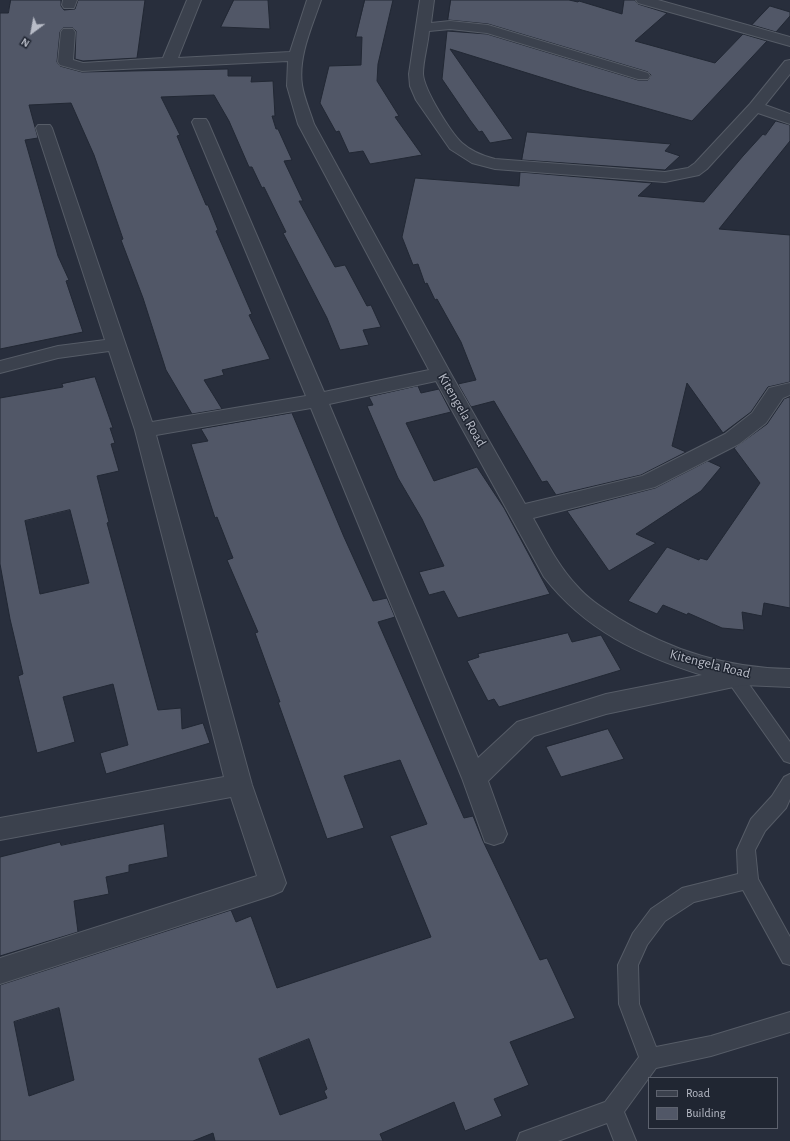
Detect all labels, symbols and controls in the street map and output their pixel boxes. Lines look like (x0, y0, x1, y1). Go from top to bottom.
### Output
north arrow (12, 12, 52, 52)
text: N (19, 36, 32, 49)
street label: Kitengela Road (434, 370, 490, 450)
street label: Kitengela Road (668, 646, 752, 682)
legend (648, 1077, 778, 1129)
text: Road (686, 1087, 710, 1099)
text: Building (686, 1107, 726, 1119)

